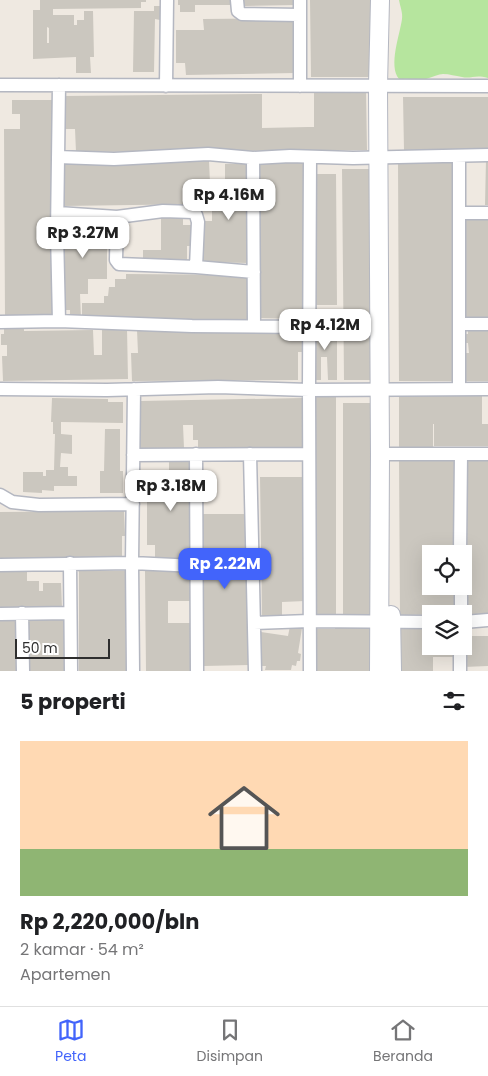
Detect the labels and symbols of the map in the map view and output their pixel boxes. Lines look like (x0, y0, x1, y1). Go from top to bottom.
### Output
pin: Rp 4.16M (177, 178, 281, 221)
pin: Rp 3.27M (31, 216, 135, 259)
pin: Rp 4.12M (273, 308, 377, 351)
pin: Rp 3.18M (119, 470, 223, 512)
pin: Rp 2.22M (173, 548, 277, 590)
scale bar (15, 636, 110, 659)

